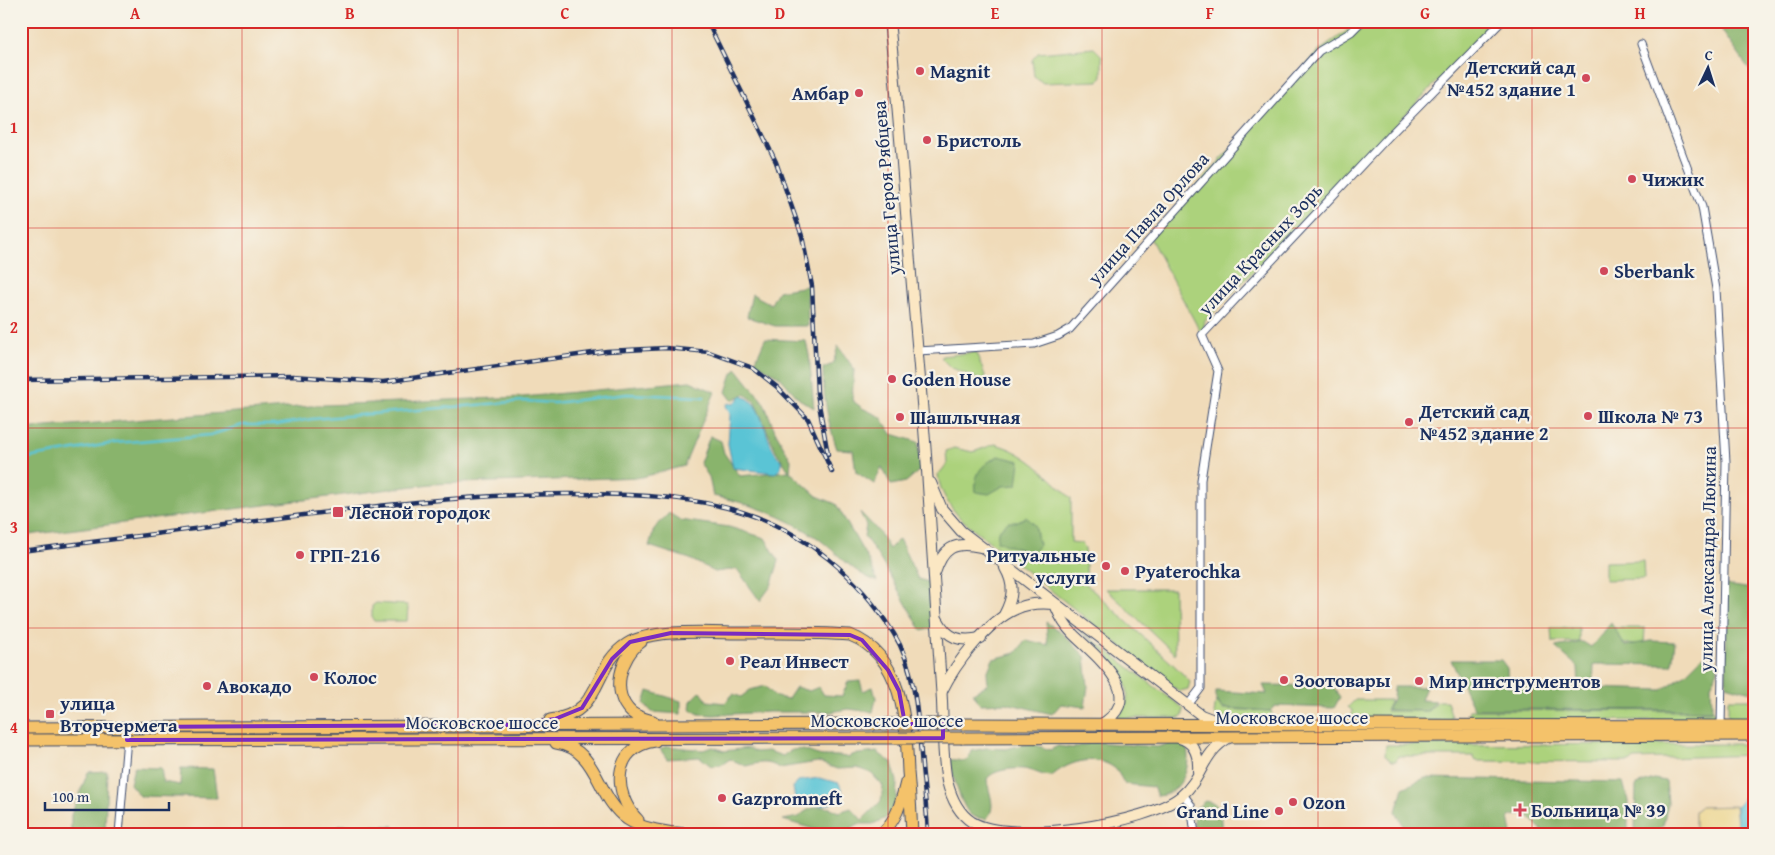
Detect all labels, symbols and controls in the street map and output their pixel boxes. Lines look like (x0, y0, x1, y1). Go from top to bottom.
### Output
text: A (130, 1, 141, 25)
text: B (345, 1, 355, 25)
text: C (560, 1, 570, 25)
text: D (775, 1, 785, 25)
text: E (991, 1, 1000, 25)
text: F (1206, 1, 1214, 25)
text: G (1420, 1, 1430, 25)
text: H (1634, 1, 1646, 25)
north arrow (1682, 42, 1732, 92)
text: С (1704, 45, 1714, 65)
place label: Детский сад №452 здание 1 (1446, 53, 1576, 103)
place label: Magnit (930, 57, 991, 85)
marker: Magnit (914, 65, 926, 77)
marker: Детский сад №452 здание 1 (1580, 72, 1592, 84)
place label: Амбар (792, 79, 849, 107)
marker: Амбар (853, 87, 865, 99)
street label: улица Героя Рябцева (864, 100, 908, 277)
text: 1 (10, 115, 18, 139)
place label: Бристоль (937, 126, 1022, 154)
marker: Бристоль (921, 134, 933, 146)
street label: улица Павла Орлова (1080, 145, 1215, 291)
place label: Чижик (1642, 165, 1704, 193)
marker: Чижик (1626, 173, 1638, 185)
street label: улица Красных Зорь (1190, 177, 1329, 322)
place label: Sberbank (1614, 257, 1695, 285)
marker: Sberbank (1598, 265, 1610, 277)
text: 2 (10, 315, 18, 339)
place label: Goden House (902, 365, 1011, 393)
marker: Goden House (886, 373, 898, 385)
place label: Детский сад №452 здание 2 (1418, 397, 1549, 447)
place label: Школа № 73 (1598, 402, 1703, 430)
place label: Шашлычная (910, 403, 1020, 431)
marker: Школа № 73 (1582, 410, 1594, 422)
marker: Шашлычная (894, 411, 906, 423)
marker: Детский сад №452 здание 2 (1403, 416, 1415, 428)
street label: улица Александра Люкина (1691, 446, 1723, 673)
place label: Лесной городок (349, 498, 490, 526)
marker: Лесной городок (331, 505, 345, 519)
text: 3 (10, 515, 18, 539)
place label: ГРП-216 (310, 541, 380, 569)
place label: Ритуальные услуги (987, 541, 1096, 591)
marker: ГРП-216 (294, 549, 306, 561)
place label: Pyaterochka (1135, 557, 1241, 585)
marker: Ритуальные услуги (1100, 560, 1112, 572)
marker: Pyaterochka (1119, 565, 1131, 577)
place label: Реал Инвест (740, 647, 849, 675)
marker: Реал Инвест (724, 655, 736, 667)
place label: Колос (324, 663, 377, 691)
place label: Зоотовары (1294, 666, 1391, 694)
place label: Мир инструментов (1429, 667, 1601, 695)
marker: Колос (308, 671, 320, 683)
place label: Авокадо (217, 672, 292, 700)
marker: Зоотовары (1278, 674, 1290, 686)
marker: Мир инструментов (1413, 675, 1425, 687)
marker: Авокадо (201, 680, 213, 692)
place label: улица Вторчермета (59, 689, 178, 739)
street label: Московское шоссе (1216, 703, 1369, 731)
street label: Московское шоссе (811, 706, 964, 734)
marker: улица Вторчермета (44, 708, 56, 720)
street label: Московское шоссе (406, 708, 559, 736)
text: 4 (10, 715, 18, 739)
scale bar (45, 780, 169, 812)
place label: Gazpromneft (732, 784, 843, 812)
text: 100 m (52, 786, 90, 807)
place label: Ozon (1303, 788, 1346, 816)
marker: Gazpromneft (716, 792, 728, 804)
marker: Ozon (1287, 796, 1299, 808)
place label: Больница № 39 (1531, 796, 1666, 824)
place label: Grand Line (1177, 797, 1269, 825)
marker: Больница № 39 (1513, 803, 1527, 817)
marker: Grand Line (1273, 805, 1285, 817)

